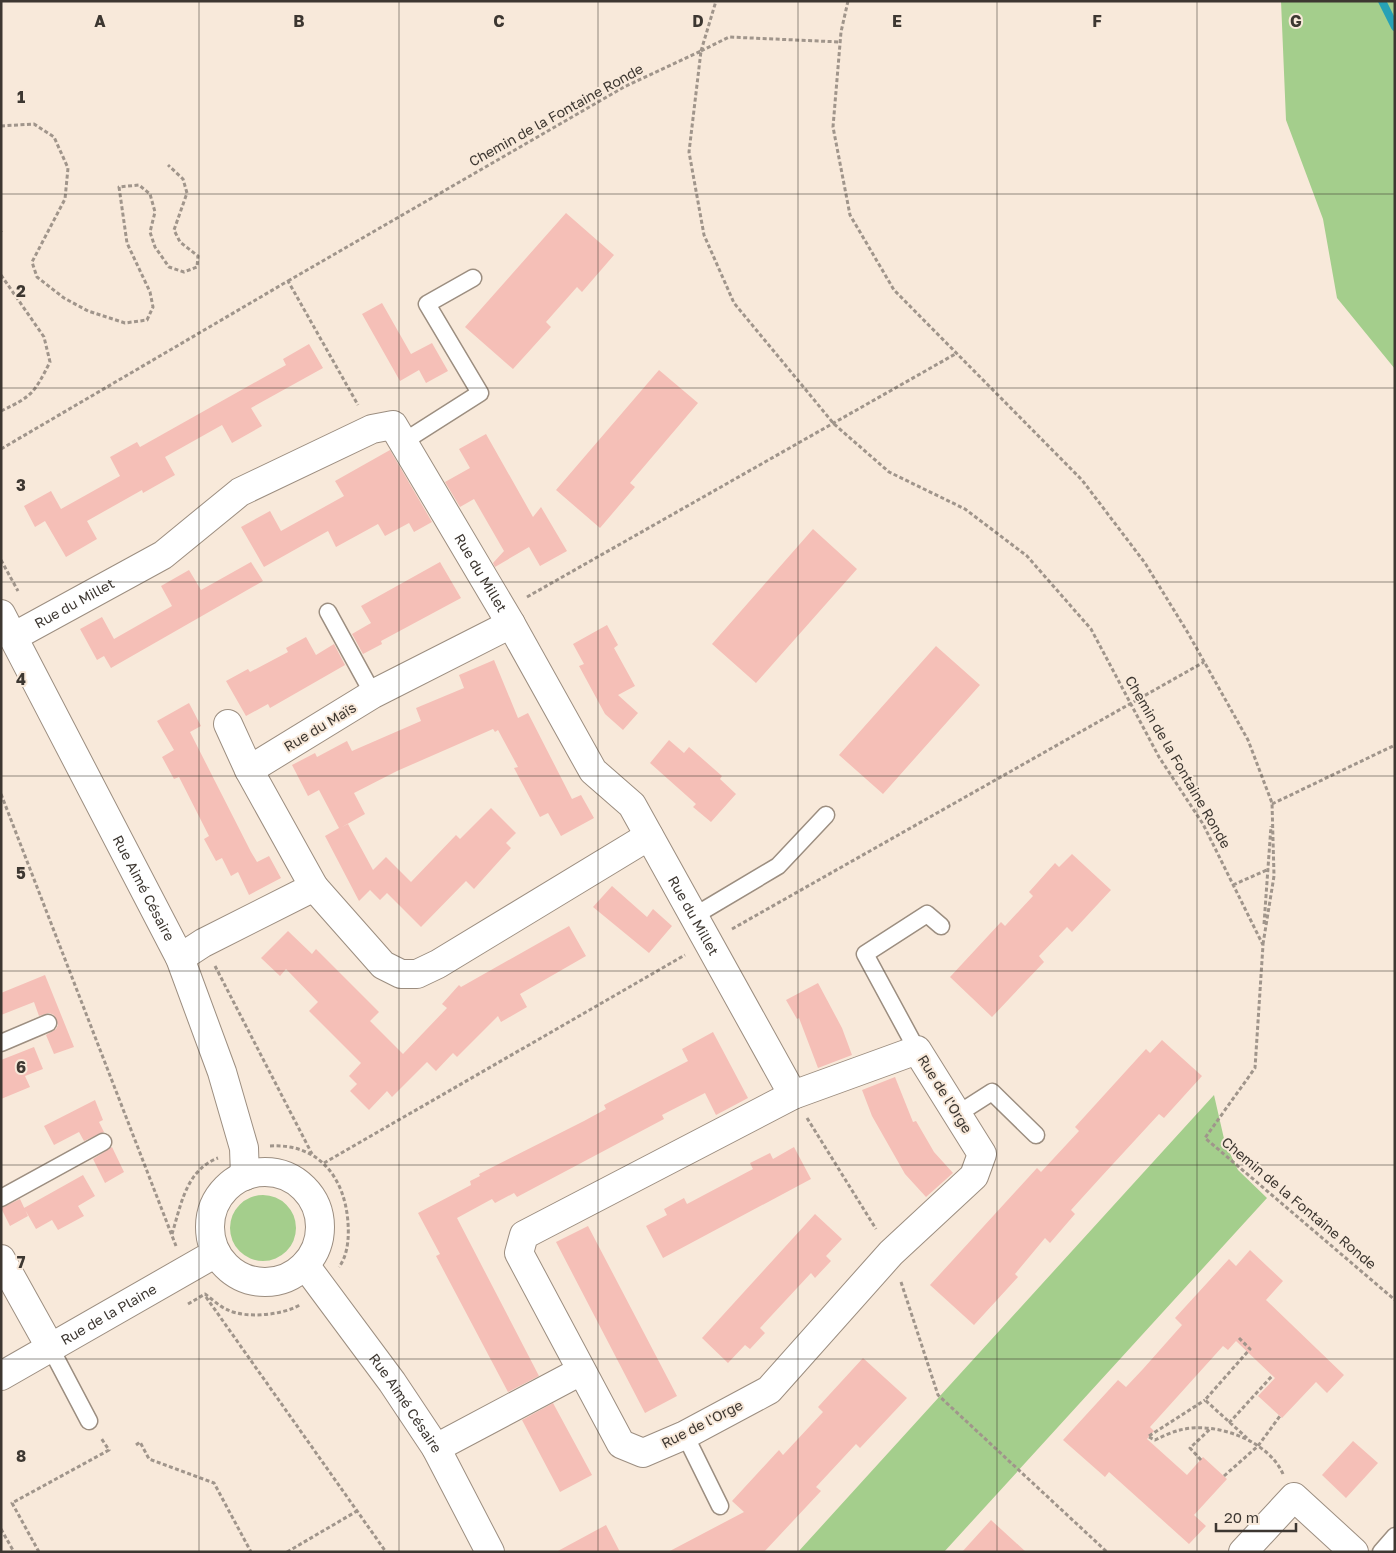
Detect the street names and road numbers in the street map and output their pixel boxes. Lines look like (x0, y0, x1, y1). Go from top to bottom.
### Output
street label: Chemin de la Fontaine Ronde (466, 60, 646, 170)
street label: Rue du Millet (451, 530, 511, 615)
street label: Rue du Millet (31, 574, 117, 632)
street label: Chemin de la Fontaine Ronde (1122, 673, 1235, 851)
street label: Rue du Maïs (281, 698, 359, 755)
street label: Rue Aimé Césaire (110, 832, 179, 944)
street label: Rue du Millet (665, 873, 723, 958)
street label: Rue de l'Orge (915, 1051, 976, 1136)
street label: Chemin de la Fontaine Ronde (1219, 1133, 1380, 1272)
street label: Rue de la Plaine (57, 1280, 159, 1348)
street label: Rue Aimé Césaire (366, 1350, 446, 1455)
street label: Rue de l'Orge (658, 1396, 745, 1451)

